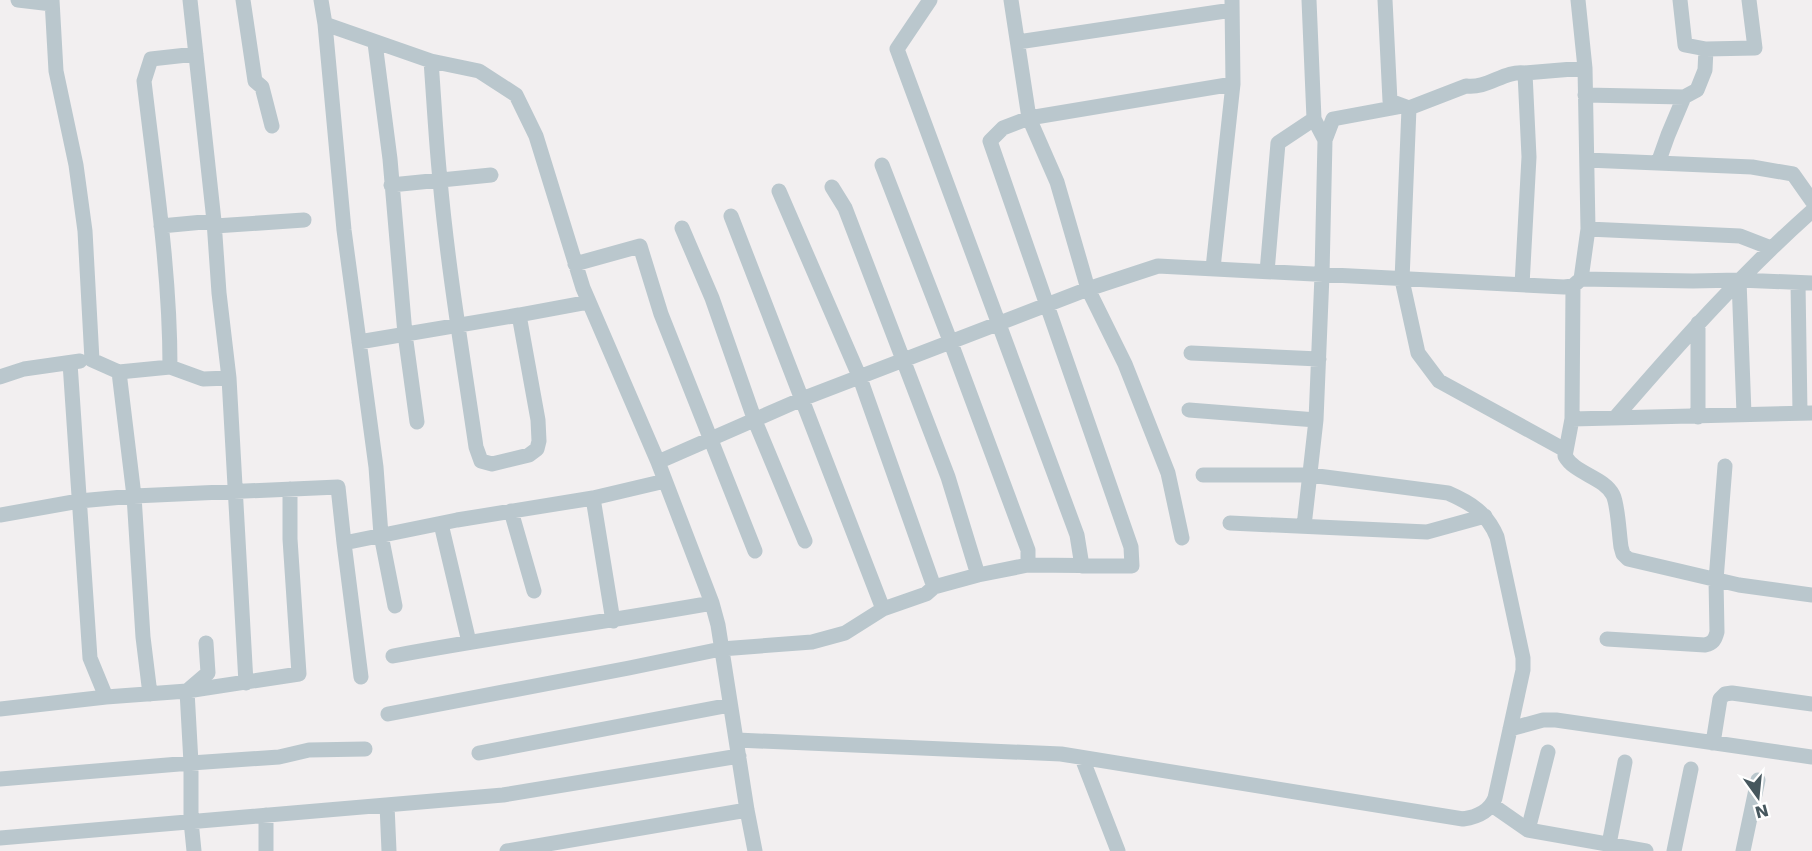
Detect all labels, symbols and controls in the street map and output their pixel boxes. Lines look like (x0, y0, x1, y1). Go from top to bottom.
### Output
north arrow (1728, 767, 1788, 827)
text: N (1753, 800, 1771, 822)

